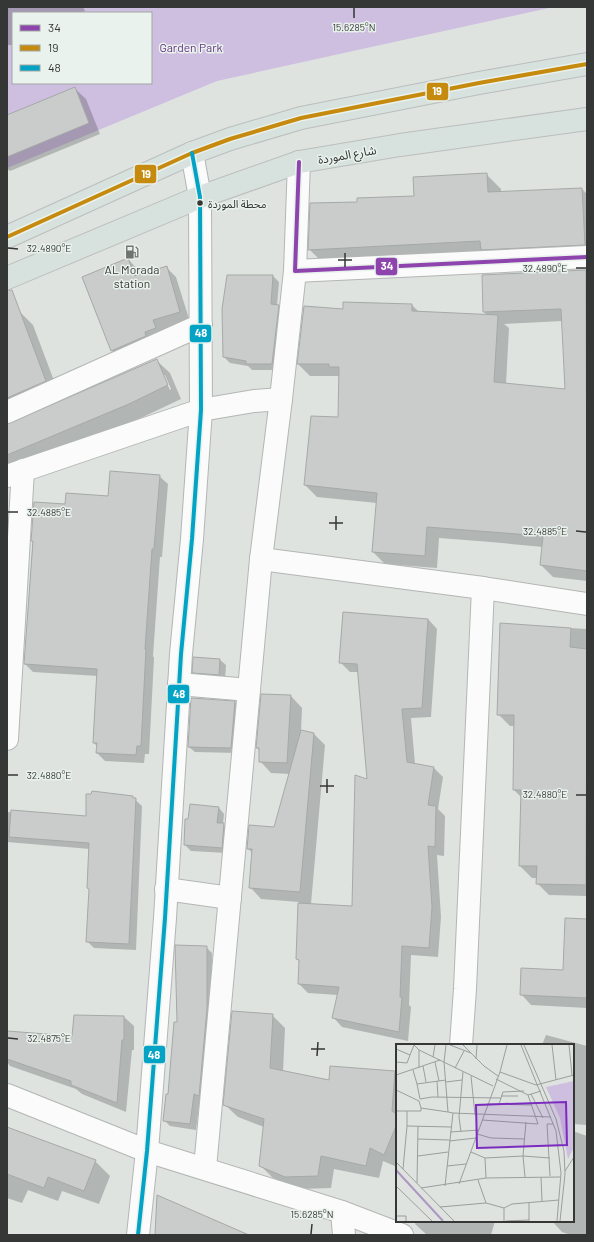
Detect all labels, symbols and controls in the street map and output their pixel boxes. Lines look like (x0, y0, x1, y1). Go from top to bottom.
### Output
legend (12, 12, 152, 84)
text: 34 (48, 20, 61, 34)
text: 15.6285°N (333, 21, 375, 33)
text: 19 (48, 40, 58, 54)
park label: Garden Park (159, 40, 223, 54)
text: 48 (48, 60, 61, 74)
line badge: 19 (426, 82, 449, 101)
text: 19 (432, 84, 442, 97)
street label: شارع الموردة (317, 142, 378, 169)
line badge: 19 (134, 164, 157, 184)
text: 19 (141, 167, 151, 180)
place label: محطة الموردة (208, 197, 267, 211)
marker: محطة الموردة (195, 198, 205, 208)
text: 32.4890°E (27, 242, 71, 254)
fuel station icon: AL Morada station (124, 244, 140, 260)
line badge: 34 (375, 257, 398, 276)
text: 34 (381, 259, 394, 272)
place label: AL Morada station (105, 262, 159, 290)
text: 32.4890°E (523, 262, 567, 274)
line badge: 48 (189, 324, 212, 343)
text: 48 (195, 326, 207, 339)
text: 32.4885°E (27, 506, 71, 518)
text: 32.4885°E (523, 525, 567, 537)
line badge: 48 (167, 684, 190, 704)
text: 48 (173, 687, 185, 700)
text: 32.4880°E (27, 769, 71, 781)
text: 32.4880°E (523, 788, 567, 800)
text: 32.4875°E (27, 1032, 71, 1044)
inset map (396, 1044, 574, 1222)
line badge: 48 (143, 1045, 166, 1064)
text: 48 (148, 1048, 160, 1061)
text: 15.6285°N (291, 1208, 333, 1220)

